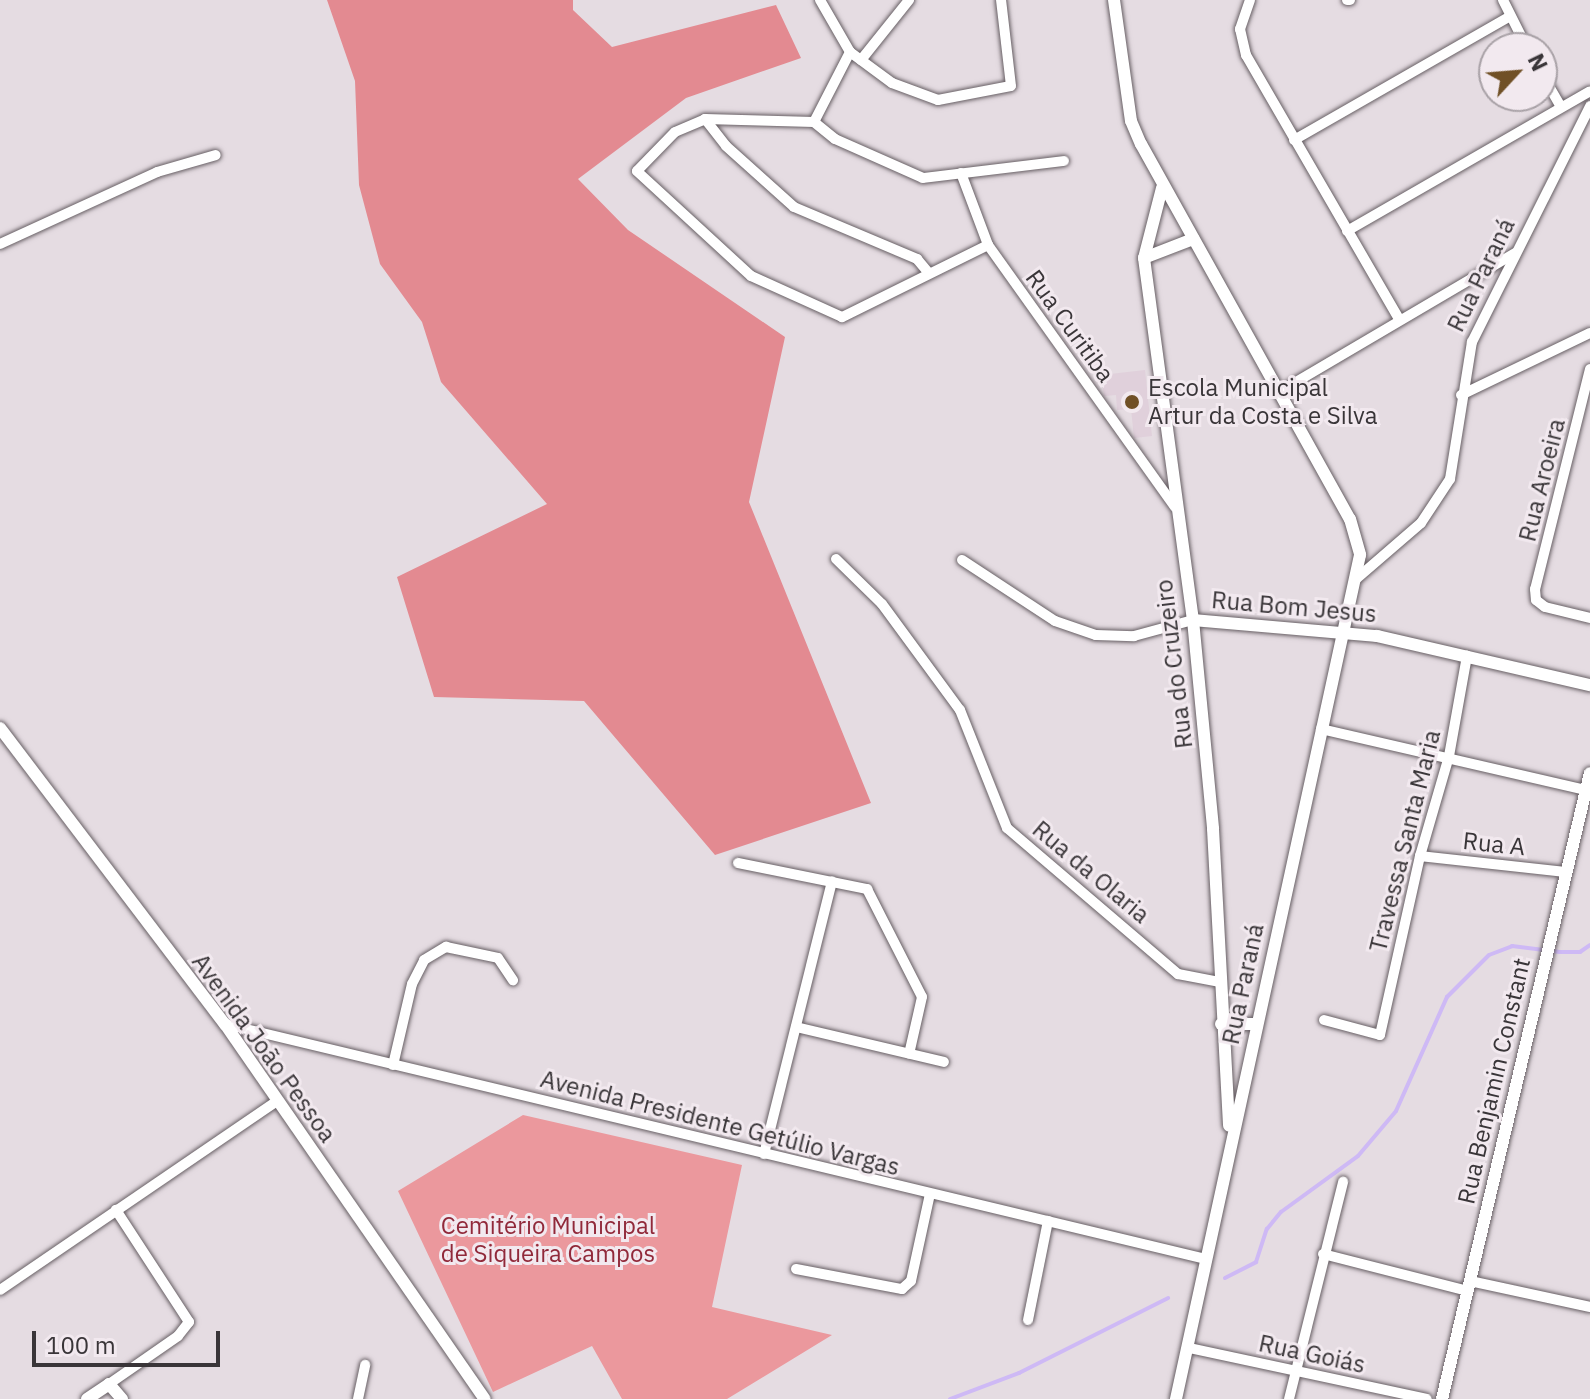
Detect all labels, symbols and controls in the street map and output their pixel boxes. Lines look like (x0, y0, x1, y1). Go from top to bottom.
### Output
north arrow (1478, 32, 1558, 112)
text: N (1522, 49, 1555, 76)
street label: Rua Paraná (1441, 214, 1521, 336)
street label: Rua Curitiba (1020, 264, 1120, 388)
place label: Escola Municipal Artur da Costa e Silva (1148, 374, 1377, 430)
marker: Escola Municipal Artur da Costa e Silva (1123, 393, 1141, 411)
street label: Rua Aroeira (1513, 416, 1571, 544)
street label: Rua do Cruzeiro (1149, 578, 1199, 750)
street label: Rua Bom Jesus (1210, 585, 1378, 629)
street label: Travessa Santa Maria (1363, 727, 1447, 955)
street label: Rua da Olaria (1027, 815, 1155, 929)
street label: Rua A (1461, 826, 1527, 862)
street label: Rua Paraná (1216, 921, 1270, 1047)
street label: Avenida João Pessoa (186, 948, 342, 1148)
street label: Rua Benjamin Constant (1452, 955, 1536, 1207)
street label: Avenida Presidente Getúlio Vargas (537, 1064, 903, 1182)
park label: Cemitério Municipal de Siqueira Campos (441, 1212, 655, 1268)
scale bar (36, 1315, 224, 1365)
text: 100 m (46, 1329, 116, 1361)
street label: Rua Goiás (1256, 1329, 1368, 1379)

